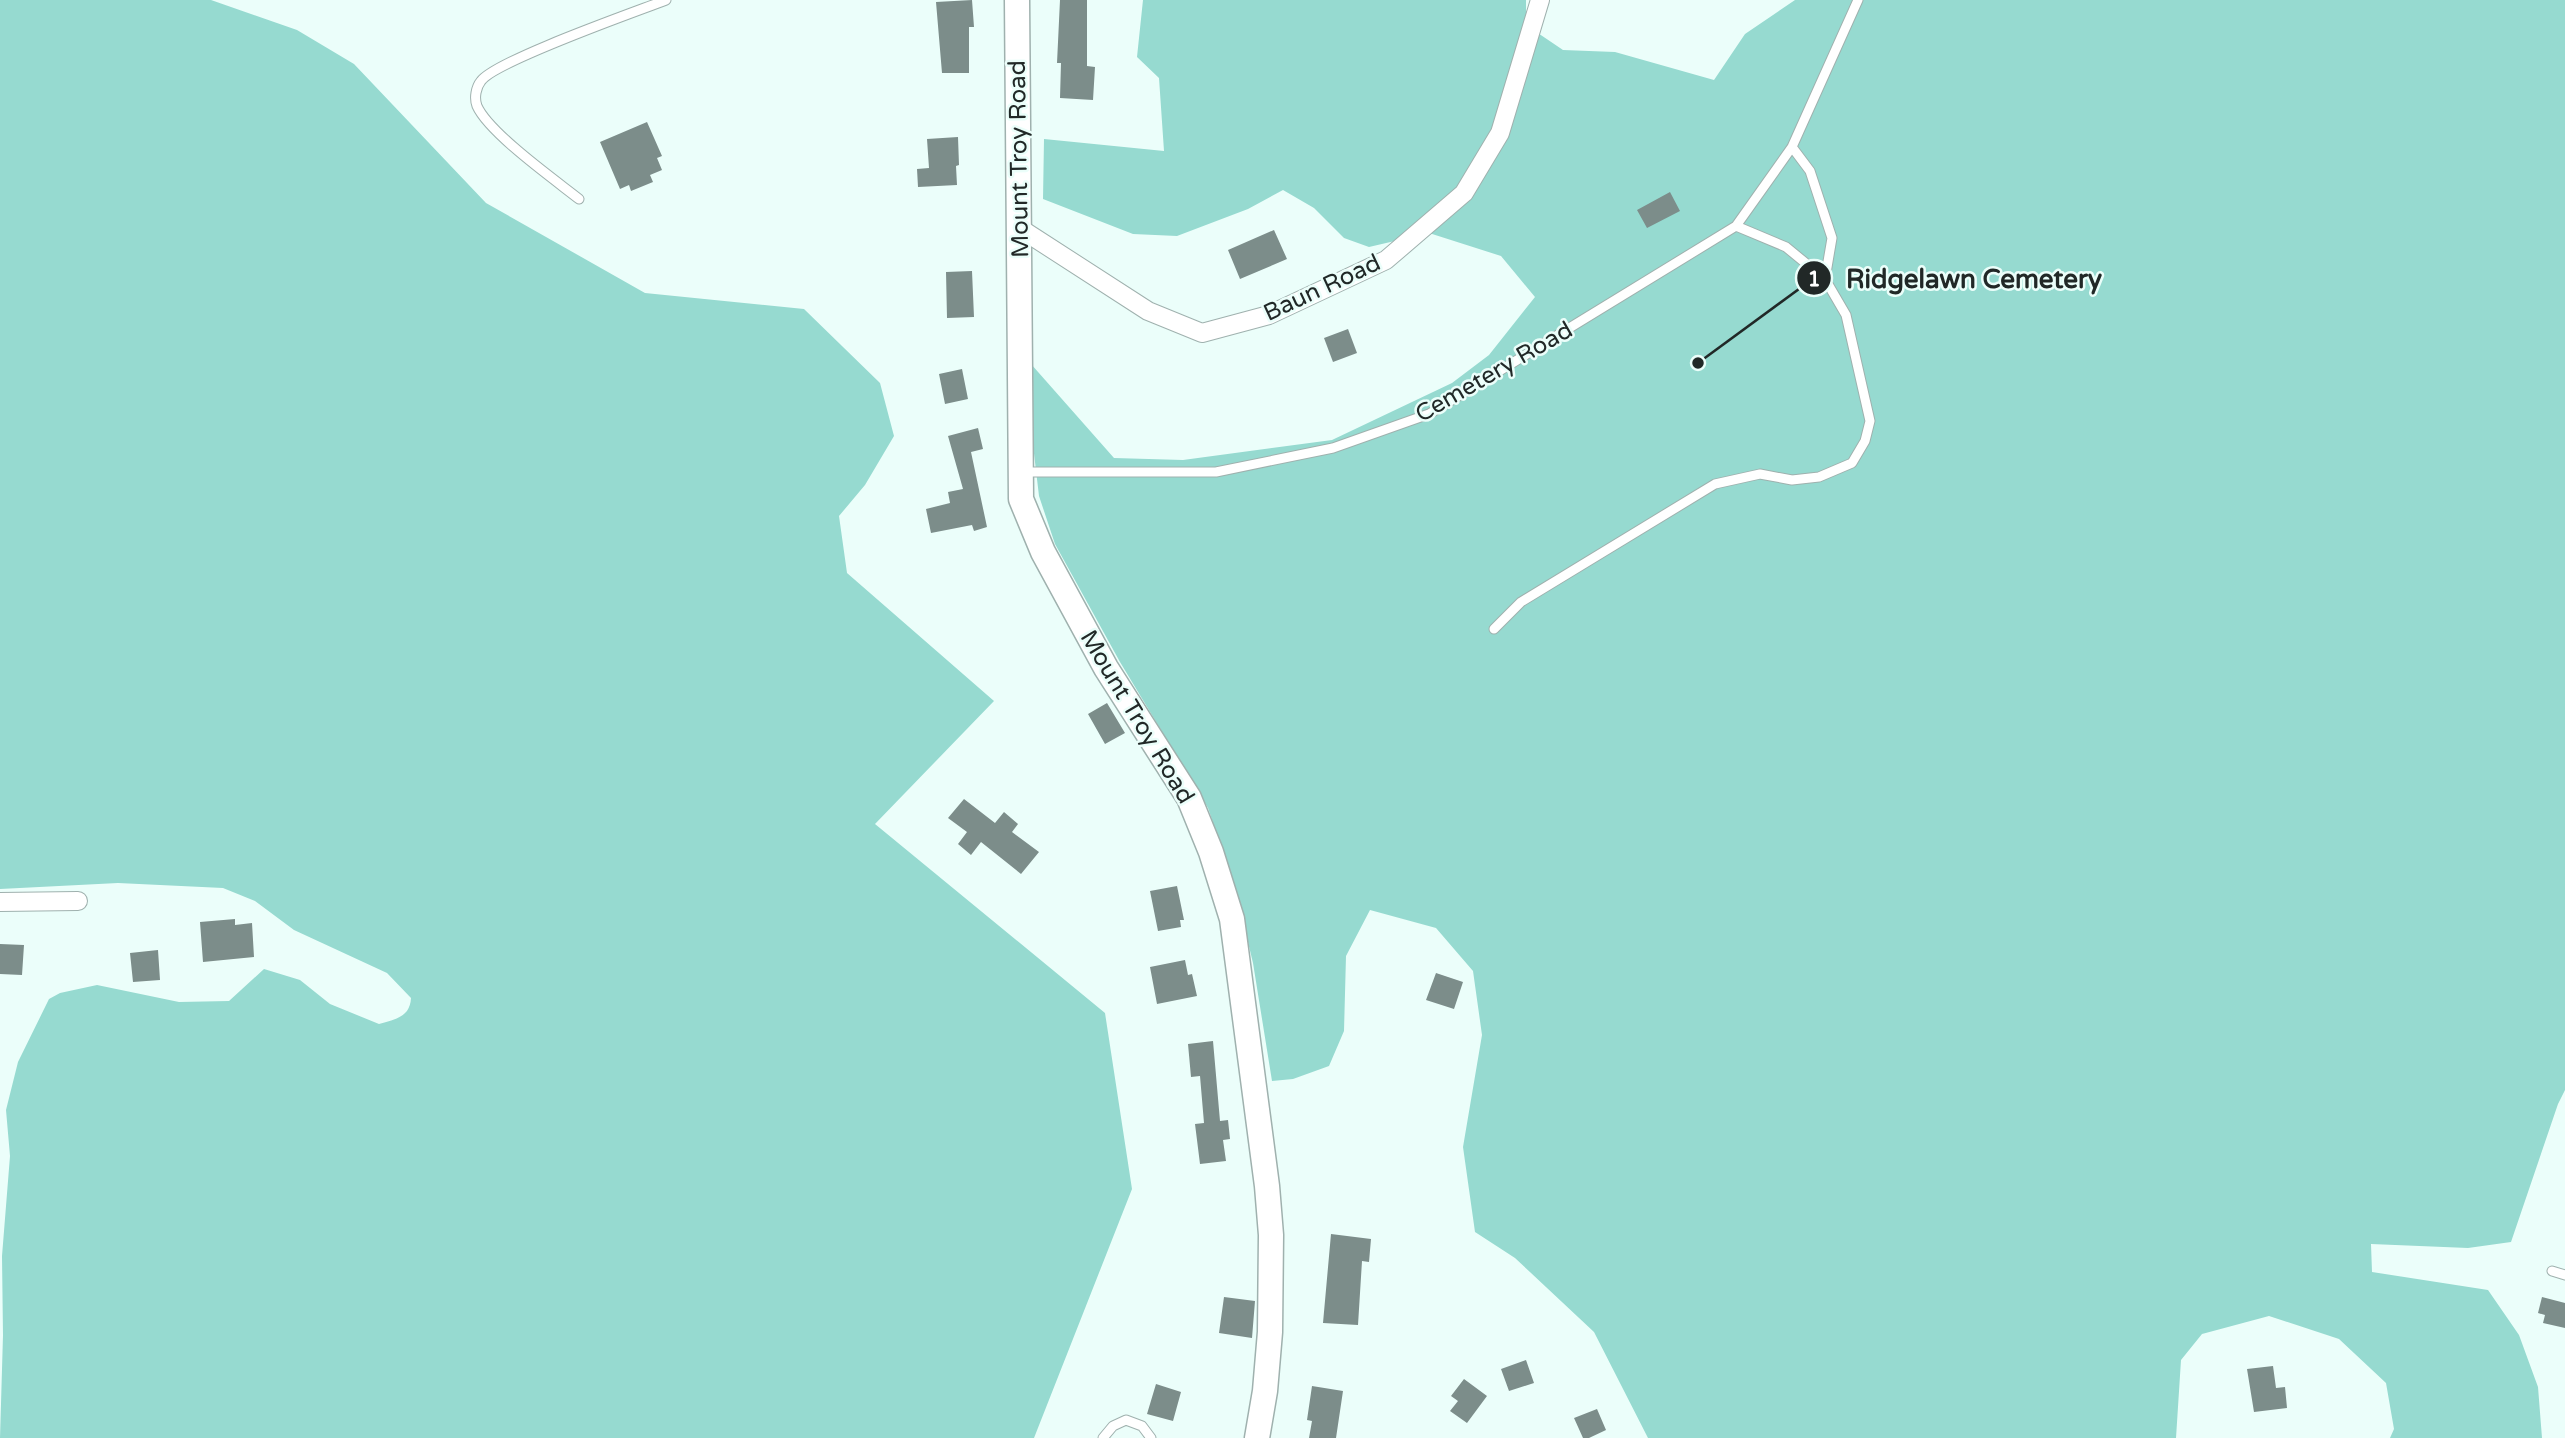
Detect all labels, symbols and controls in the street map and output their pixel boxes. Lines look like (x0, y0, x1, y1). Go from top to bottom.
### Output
street label: Mount Troy Road (1003, 60, 1035, 258)
street label: Baun Road (1259, 248, 1385, 328)
callout: Ridgelawn Cemetery (1797, 255, 2116, 302)
text: Ridgelawn Cemetery (1846, 264, 2102, 295)
text: 1 (1807, 267, 1821, 292)
street label: Cemetery Road (1410, 315, 1578, 429)
street label: Mount Troy Road (1074, 625, 1200, 809)

